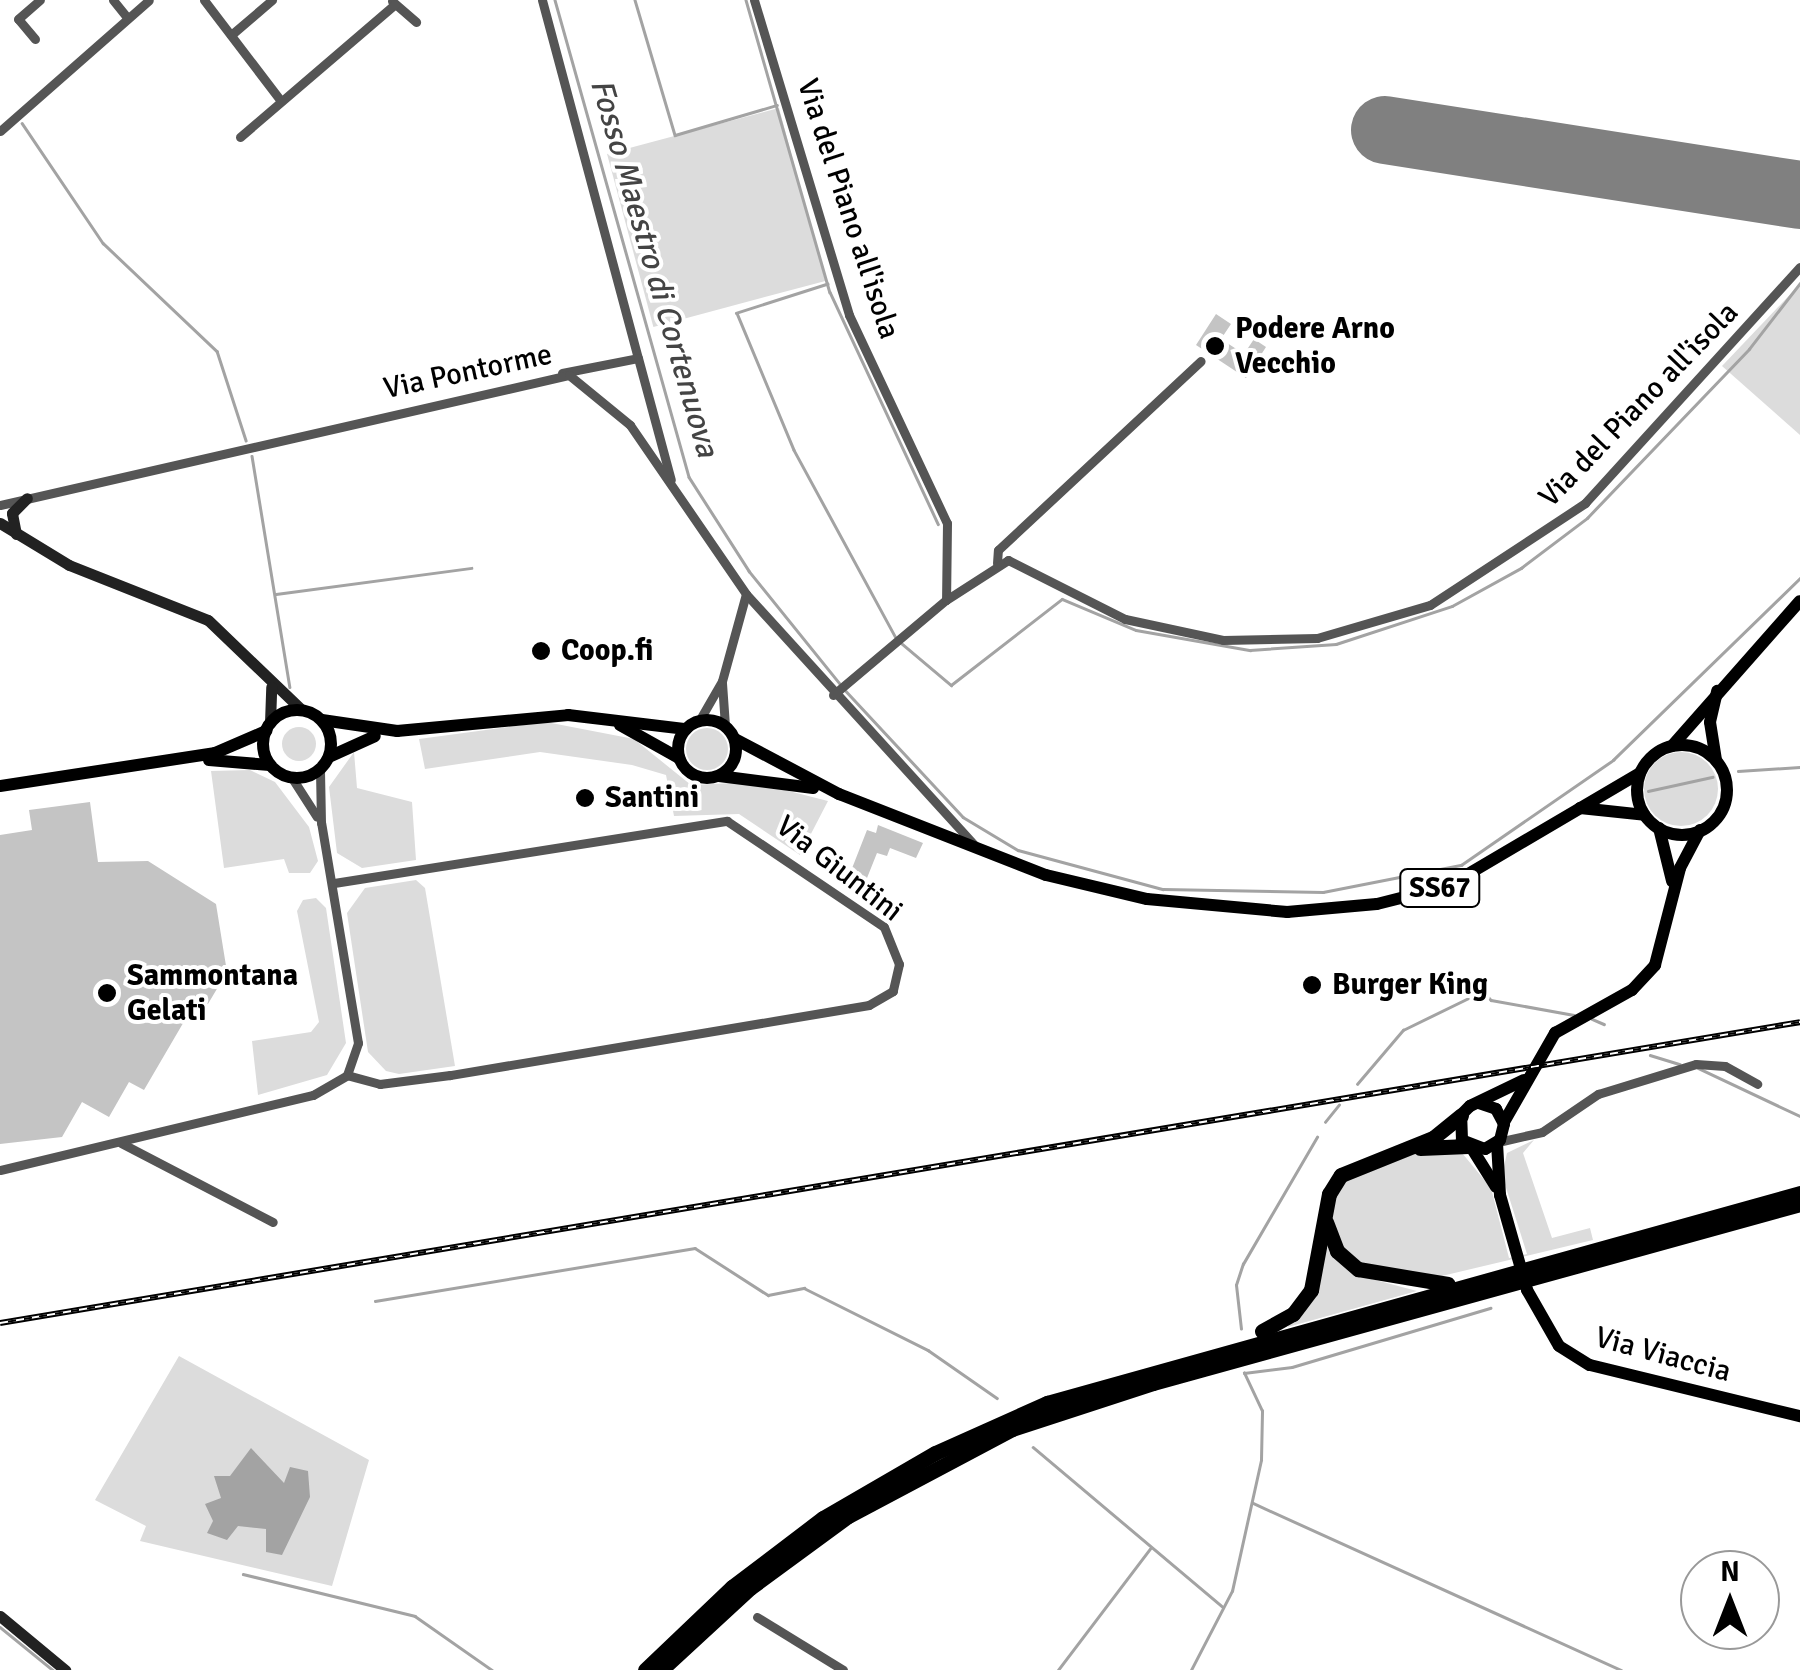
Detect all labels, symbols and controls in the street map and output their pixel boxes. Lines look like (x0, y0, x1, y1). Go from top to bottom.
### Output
water label: Fosso Maestro di Cortenuova (582, 74, 726, 462)
street label: Via del Piano all'isola (789, 75, 907, 343)
street label: Via del Piano all'isola (1532, 295, 1746, 515)
place label: Podere Arno Vecchio (1235, 311, 1395, 382)
marker: Podere Arno Vecchio (1204, 335, 1226, 357)
street label: Via Pontorme (381, 337, 555, 407)
place label: Coop.fi (561, 633, 653, 669)
marker: Coop.fi (530, 640, 552, 662)
place label: Santini (605, 780, 699, 816)
marker: Santini (574, 787, 596, 809)
street label: Via Giuntini (769, 808, 909, 930)
road number: SS67 (1398, 865, 1482, 911)
place label: Sammontana Gelati (127, 958, 298, 1028)
place label: Burger King (1332, 967, 1488, 1003)
marker: Burger King (1301, 974, 1323, 996)
marker: Sammontana Gelati (96, 982, 118, 1004)
street label: Via Viaccia (1591, 1320, 1735, 1390)
north arrow (1680, 1550, 1780, 1650)
text: N (1720, 1555, 1740, 1589)

